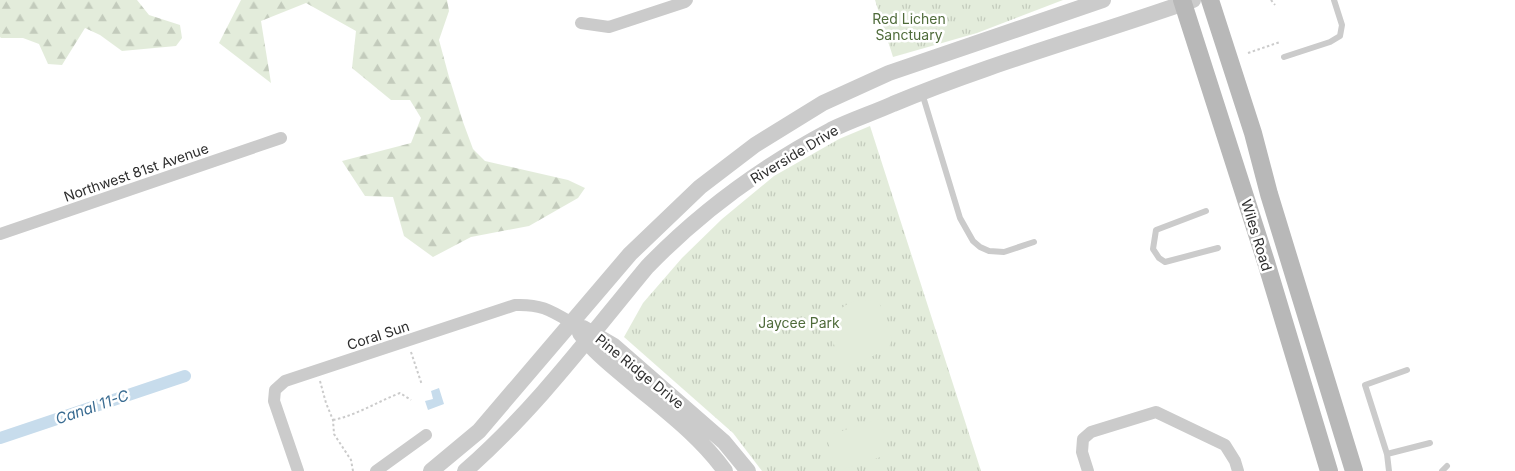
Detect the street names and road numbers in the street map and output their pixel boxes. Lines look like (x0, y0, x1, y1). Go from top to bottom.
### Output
street label: Riverside Drive (747, 121, 841, 187)
street label: Northwest 81st Avenue (61, 139, 211, 205)
street label: Wiles Road (1238, 197, 1276, 273)
street label: Coral Sun (345, 317, 411, 353)
street label: Pine Ridge Drive (592, 330, 688, 412)

